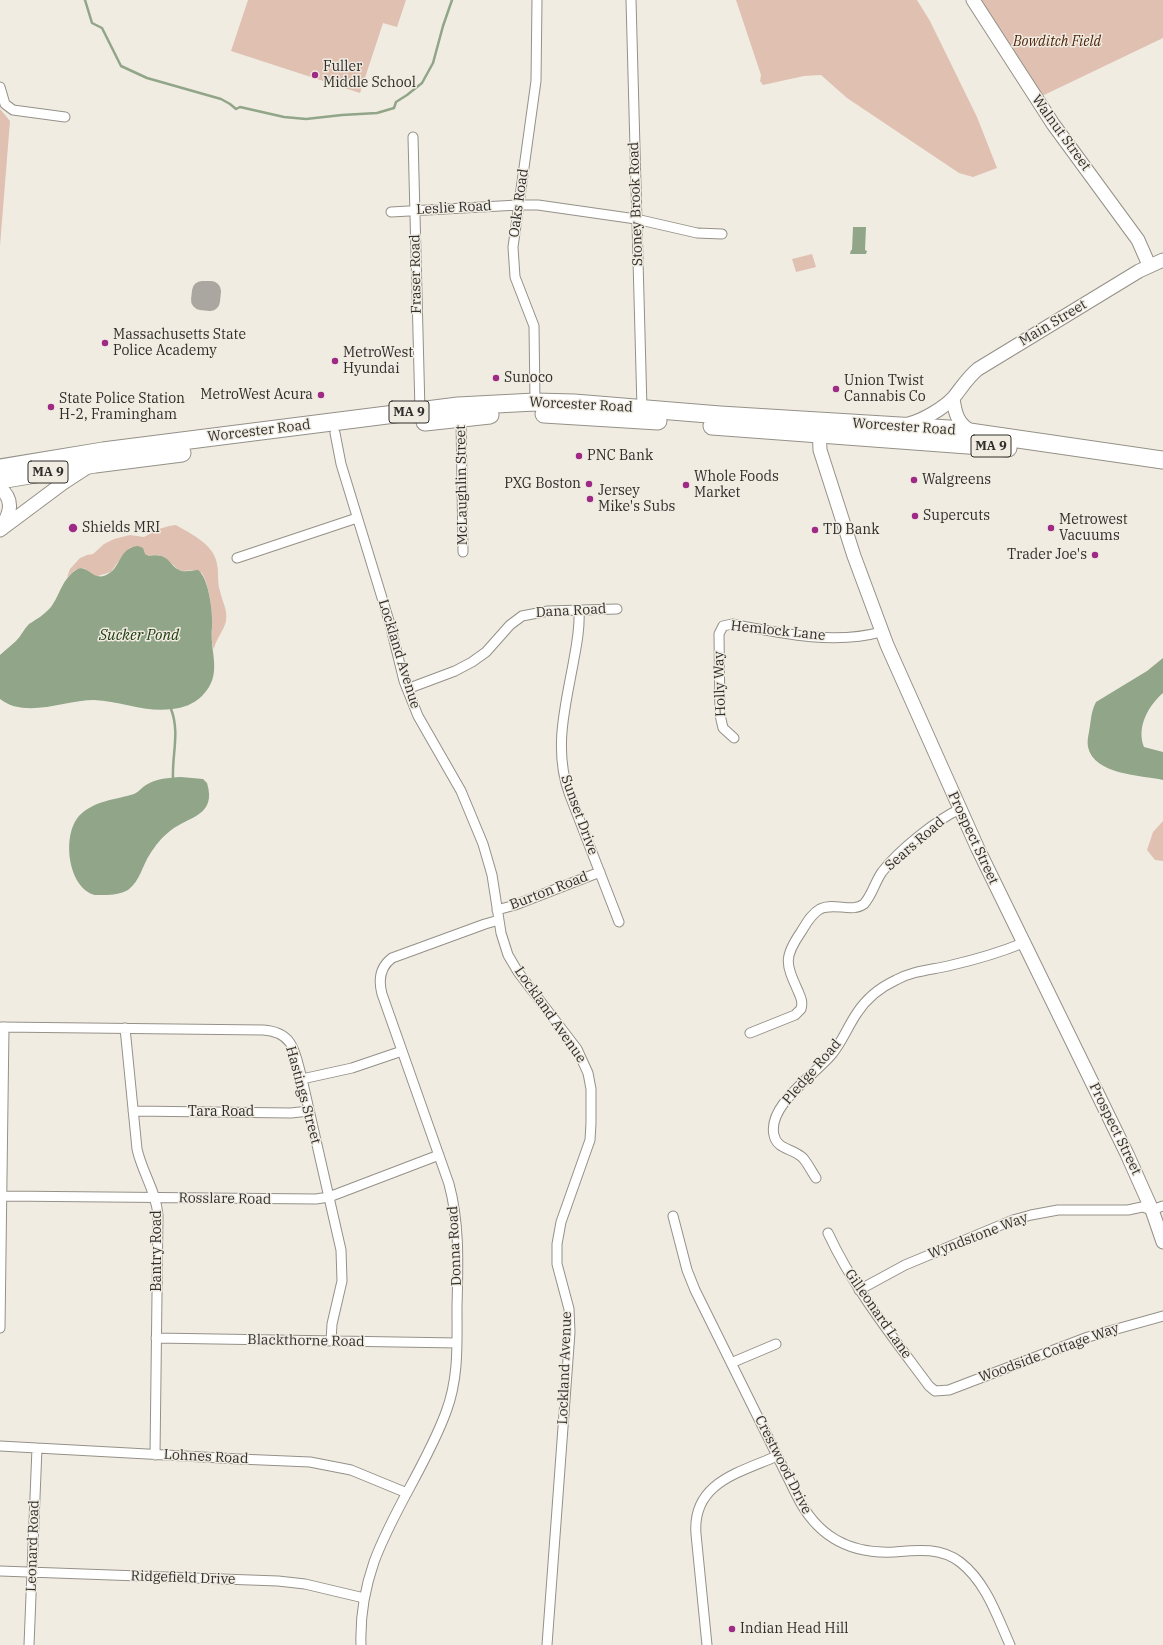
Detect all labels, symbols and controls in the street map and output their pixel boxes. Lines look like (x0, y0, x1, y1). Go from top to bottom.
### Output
park label: Bowditch Field (1013, 34, 1101, 50)
place label: Fuller Middle School (323, 59, 416, 92)
marker: Fuller Middle School (310, 70, 320, 80)
street label: Walnut Street (1028, 92, 1094, 174)
street label: Stoney Brook Road (625, 141, 647, 267)
street label: Oaks Road (506, 168, 532, 238)
street label: Leslie Road (416, 198, 492, 218)
street label: Fraser Road (407, 234, 425, 314)
street label: Main Street (1016, 296, 1090, 350)
place label: Massachusetts State Police Academy (113, 327, 246, 360)
marker: Massachusetts State Police Academy (100, 338, 110, 348)
place label: MetroWest Hyundai (343, 345, 413, 378)
marker: MetroWest Hyundai (330, 356, 340, 366)
place label: Sunoco (504, 370, 553, 386)
marker: Sunoco (491, 373, 501, 383)
place label: Union Twist Cannabis Co (844, 373, 926, 406)
marker: Union Twist Cannabis Co (831, 384, 841, 394)
place label: MetroWest Acura (200, 387, 313, 403)
marker: MetroWest Acura (316, 390, 326, 400)
place label: State Police Station H-2, Framingham (59, 391, 185, 424)
street label: Worcester Road (529, 394, 633, 416)
road number: MA 9 (389, 401, 429, 423)
marker: State Police Station H-2, Framingham (46, 402, 56, 412)
street label: Worcester Road (852, 415, 956, 439)
street label: Worcester Road (207, 416, 311, 446)
street label: McLaughlin Street (453, 425, 471, 545)
road number: MA 9 (971, 435, 1011, 457)
place label: PNC Bank (587, 448, 653, 464)
marker: PNC Bank (574, 451, 584, 461)
road number: MA 9 (28, 461, 68, 483)
place label: Whole Foods Market (694, 469, 779, 502)
place label: Walgreens (922, 472, 991, 488)
marker: Walgreens (909, 475, 919, 485)
place label: PXG Boston (504, 476, 581, 492)
marker: PXG Boston (584, 479, 594, 489)
marker: Whole Foods Market (681, 480, 691, 490)
place label: Jersey Mike's Subs (598, 483, 675, 516)
marker: Jersey Mike's Subs (585, 494, 595, 504)
place label: Supercuts (923, 508, 990, 524)
marker: Supercuts (910, 511, 920, 521)
place label: Metrowest Vacuums (1059, 512, 1128, 544)
place label: Shields MRI (82, 520, 160, 536)
marker: Shields MRI (67, 522, 79, 534)
place label: TD Bank (823, 522, 879, 538)
marker: Metrowest Vacuums (1046, 523, 1056, 533)
marker: TD Bank (810, 525, 820, 535)
place label: Trader Joe's (1007, 547, 1087, 563)
marker: Trader Joe's (1090, 550, 1100, 560)
street label: Lockland Avenue (374, 597, 424, 711)
street label: Dana Road (535, 601, 607, 621)
street label: Hemlock Lane (730, 618, 826, 644)
water label: Sucker Pond (99, 627, 179, 645)
street label: Holly Way (710, 651, 730, 717)
street label: Sunset Drive (557, 773, 601, 857)
street label: Prospect Street (944, 789, 1002, 887)
street label: Sears Road (882, 814, 948, 874)
street label: Burton Road (507, 868, 591, 914)
street label: Lockland Avenue (511, 964, 589, 1066)
street label: Pledge Road (779, 1036, 845, 1108)
street label: Hastings Street (282, 1044, 324, 1146)
street label: Prospect Street (1085, 1080, 1145, 1178)
street label: Tara Road (188, 1104, 254, 1120)
street label: Rosslare Road (178, 1190, 272, 1208)
street label: Donna Road (445, 1206, 465, 1286)
street label: Wyndstone Way (926, 1209, 1030, 1263)
street label: Bantry Road (149, 1210, 165, 1292)
street label: Gilleonard Lane (841, 1266, 915, 1362)
street label: Lockland Avenue (555, 1311, 575, 1425)
street label: Woodside Cottage Way (977, 1320, 1121, 1386)
street label: Blackthorne Road (247, 1332, 365, 1350)
street label: Crestwood Drive (751, 1413, 815, 1517)
street label: Lohnes Road (163, 1446, 249, 1468)
street label: Leonard Road (23, 1500, 43, 1592)
street label: Ridgefield Drive (130, 1568, 236, 1588)
place label: Indian Head Hill (740, 1621, 848, 1637)
marker: Indian Head Hill (727, 1624, 737, 1634)

